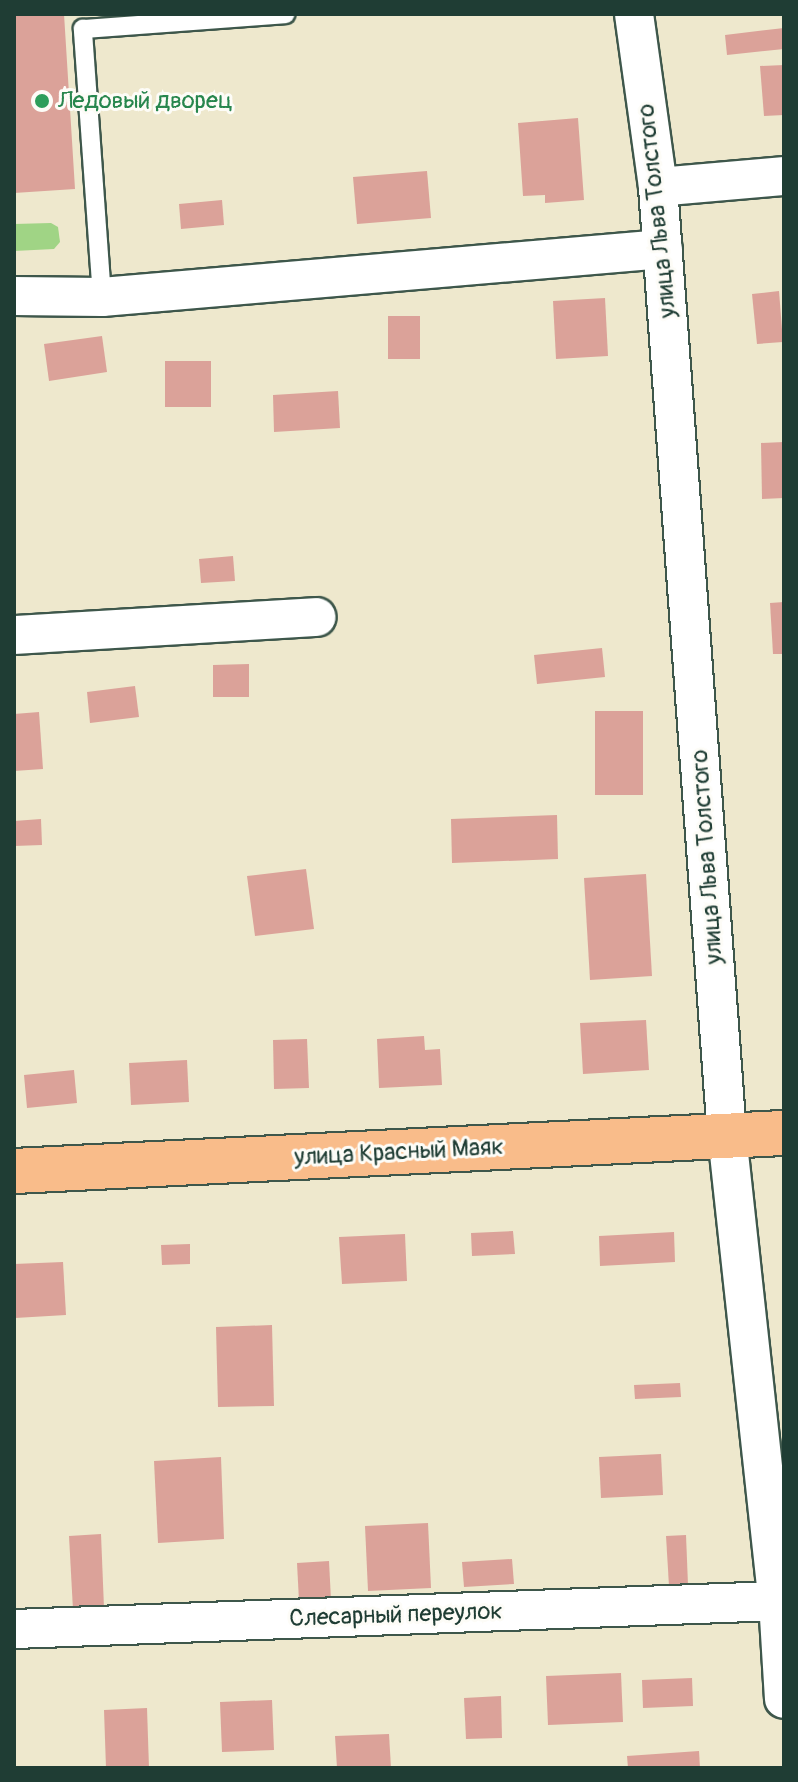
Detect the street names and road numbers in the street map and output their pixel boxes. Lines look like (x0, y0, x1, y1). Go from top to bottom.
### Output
street label: улица Льва Толстого (631, 103, 683, 319)
street label: улица Льва Толстого (685, 749, 729, 965)
street label: улица Красный Маяк (294, 1132, 504, 1172)
street label: Слесарный переулок (289, 1597, 503, 1633)

